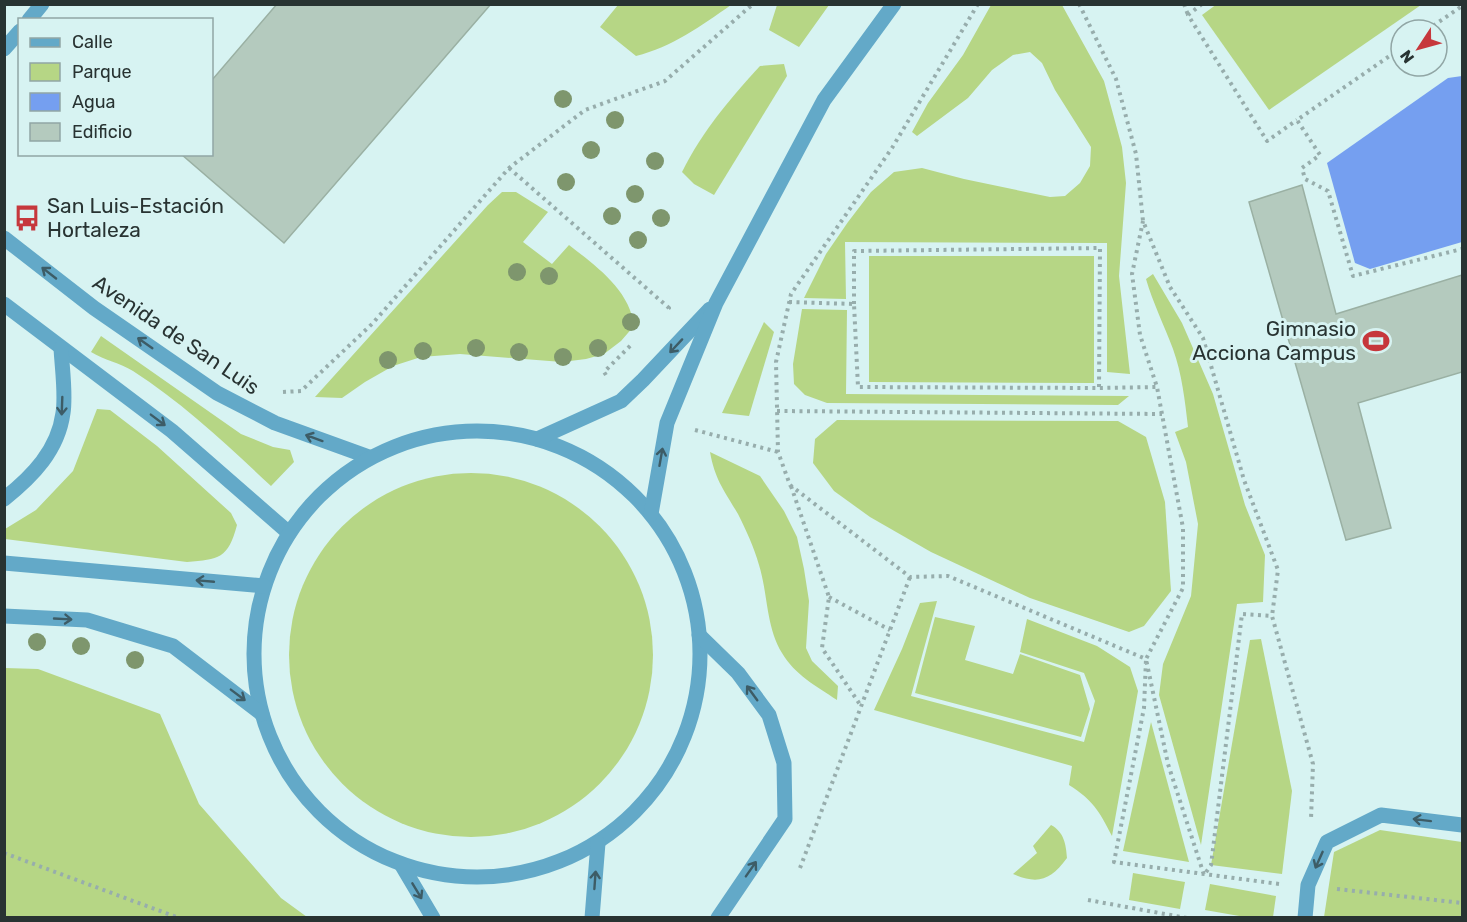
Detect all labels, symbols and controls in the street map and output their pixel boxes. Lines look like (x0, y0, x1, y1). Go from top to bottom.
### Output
legend (18, 18, 213, 156)
north arrow (1389, 18, 1449, 78)
text: Calle (72, 31, 113, 53)
text: N (1396, 46, 1418, 67)
text: Parque (72, 61, 132, 83)
text: Agua (72, 91, 115, 113)
text: Edificio (72, 121, 132, 143)
place label: San Luis-Estación Hortaleza (47, 193, 224, 242)
bus stop icon: San Luis-Estación Hortaleza (12, 203, 42, 233)
one-way arrow (42, 267, 58, 279)
street label: Avenida de San Luis (88, 270, 264, 400)
place label: Gimnasio Acciona Campus (1192, 316, 1356, 365)
sports icon: Gimnasio Acciona Campus (1361, 326, 1391, 356)
one-way arrow (137, 337, 154, 349)
one-way arrow (669, 338, 683, 353)
one-way arrow (57, 396, 68, 416)
one-way arrow (150, 414, 166, 427)
one-way arrow (306, 431, 324, 442)
one-way arrow (656, 447, 667, 467)
one-way arrow (196, 575, 216, 586)
one-way arrow (52, 614, 72, 625)
one-way arrow (746, 685, 758, 701)
one-way arrow (229, 689, 245, 701)
one-way arrow (1412, 814, 1432, 825)
one-way arrow (1313, 851, 1324, 869)
one-way arrow (745, 861, 757, 878)
one-way arrow (590, 871, 601, 891)
one-way arrow (411, 882, 423, 899)

